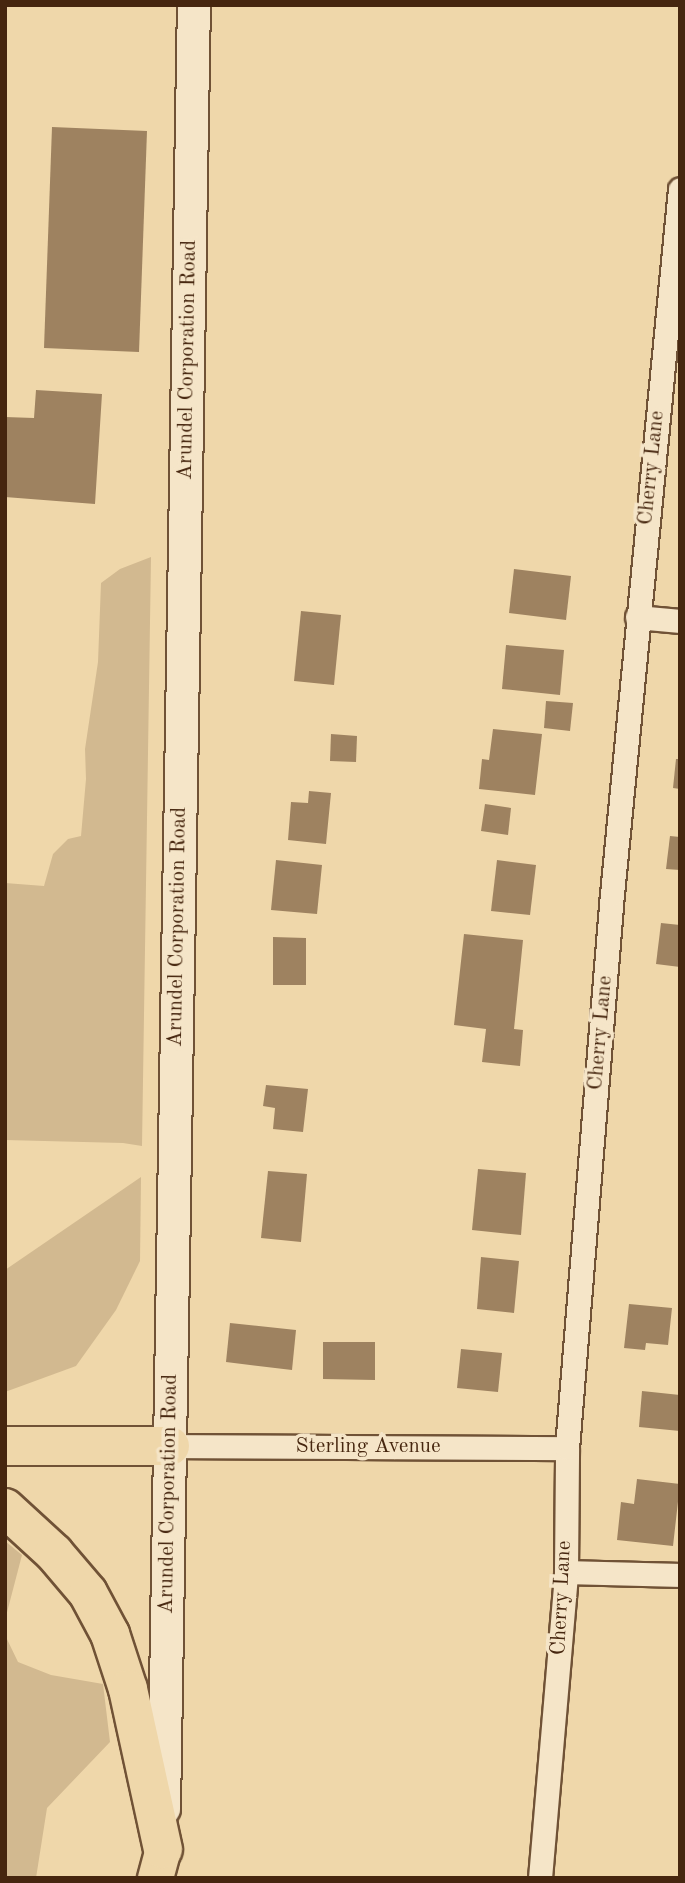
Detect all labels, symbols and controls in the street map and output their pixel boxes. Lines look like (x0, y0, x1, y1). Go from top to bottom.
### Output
street label: Arundel Corporation Road (173, 240, 203, 480)
street label: Cherry Lane (633, 410, 671, 526)
street label: Arundel Corporation Road (163, 807, 193, 1047)
street label: Cherry Lane (583, 975, 619, 1091)
street label: Arundel Corporation Road (154, 1374, 184, 1614)
street label: Sterling Avenue (295, 1434, 441, 1460)
street label: Cherry Lane (546, 1540, 578, 1656)

